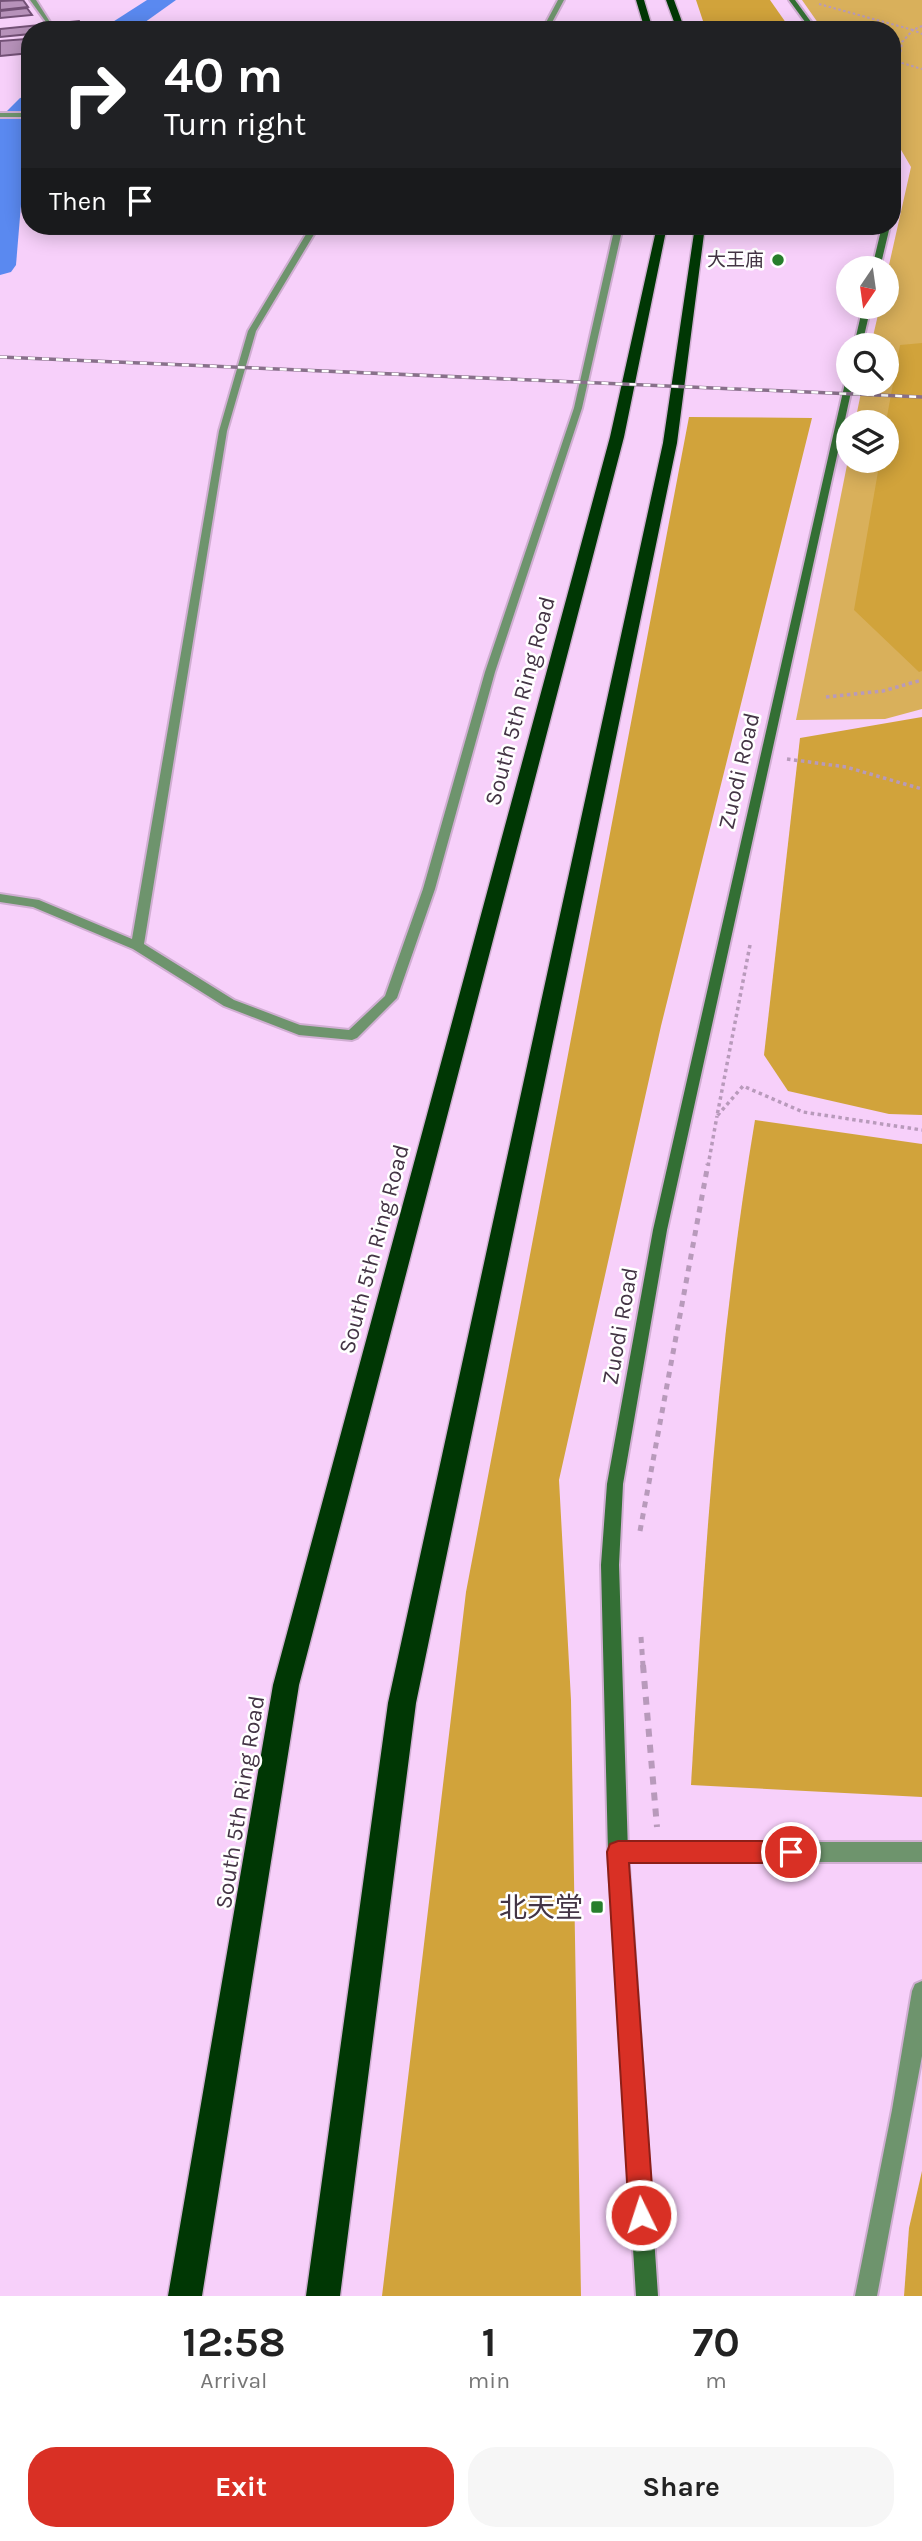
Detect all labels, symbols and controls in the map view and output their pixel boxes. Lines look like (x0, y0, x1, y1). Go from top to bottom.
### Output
text: 40 m (164, 47, 283, 104)
icon: right (49, 49, 140, 140)
text: Turn right (164, 106, 306, 143)
icon: arrive (121, 182, 159, 220)
text: Then (49, 186, 107, 217)
place label: 大王庙 (707, 249, 764, 271)
marker: 大王庙 (770, 252, 786, 268)
north arrow (836, 256, 900, 318)
map controls (836, 256, 899, 473)
button: search (836, 333, 899, 396)
button: layers (836, 410, 899, 473)
street label: South 5th Ring Road (479, 593, 561, 809)
street label: Zuodi Road (712, 710, 766, 832)
street label: South 5th Ring Road (333, 1141, 415, 1357)
street label: Zuodi Road (596, 1265, 644, 1387)
street label: South 5th Ring Road (210, 1693, 270, 1911)
pin (761, 1822, 821, 1882)
icon: arrive (772, 1833, 810, 1871)
place label: 北天堂 (499, 1891, 583, 1924)
marker: 北天堂 (589, 1899, 605, 1915)
position arrow (604, 2178, 678, 2252)
text: 12:58 (182, 2317, 286, 2367)
text: 1 (481, 2317, 496, 2367)
text: 70 (692, 2317, 740, 2367)
text: Arrival (200, 2367, 268, 2394)
text: min (468, 2367, 510, 2394)
text: m (705, 2367, 727, 2394)
button: Exit (28, 2447, 454, 2527)
button: Share (468, 2447, 894, 2527)

